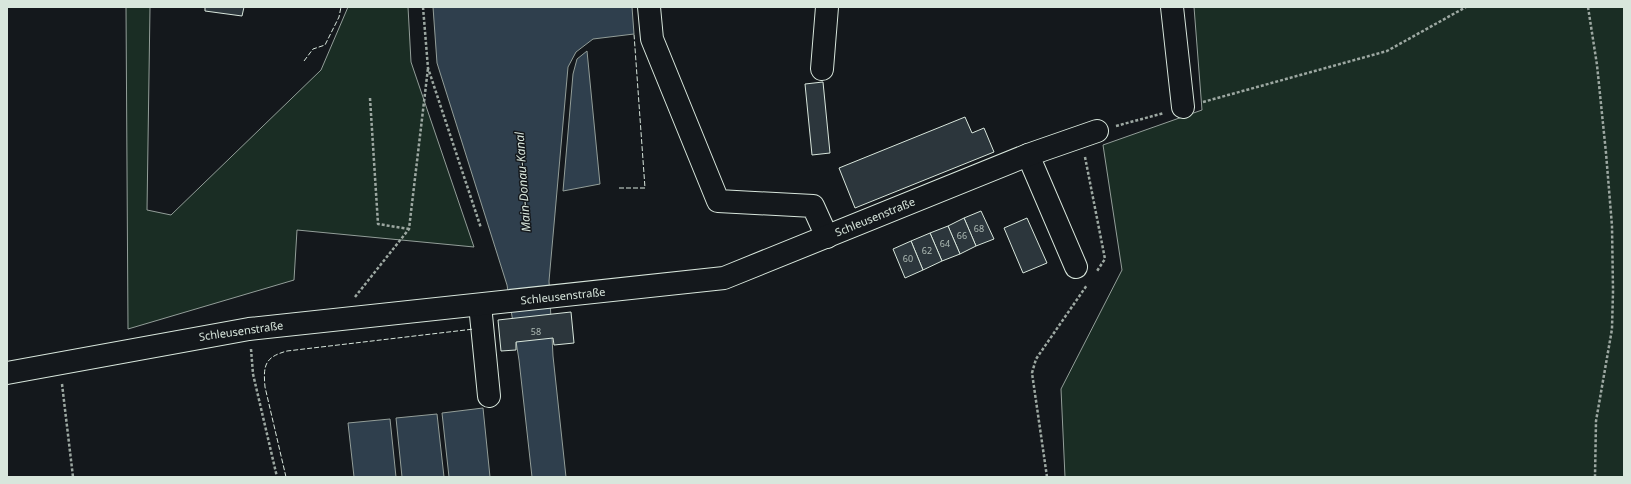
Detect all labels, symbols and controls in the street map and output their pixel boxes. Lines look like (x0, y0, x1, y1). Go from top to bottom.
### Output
water label: Main-Donau-Kanal (510, 130, 534, 233)
street label: Schleusenstraße (833, 194, 917, 239)
house number: 68 (974, 222, 984, 235)
house number: 66 (957, 229, 967, 242)
house number: 64 (940, 237, 950, 250)
house number: 62 (922, 244, 932, 257)
house number: 60 (903, 252, 913, 265)
street label: Schleusenstraße (520, 284, 606, 307)
street label: Schleusenstraße (198, 317, 284, 344)
house number: 58 (531, 325, 541, 338)

